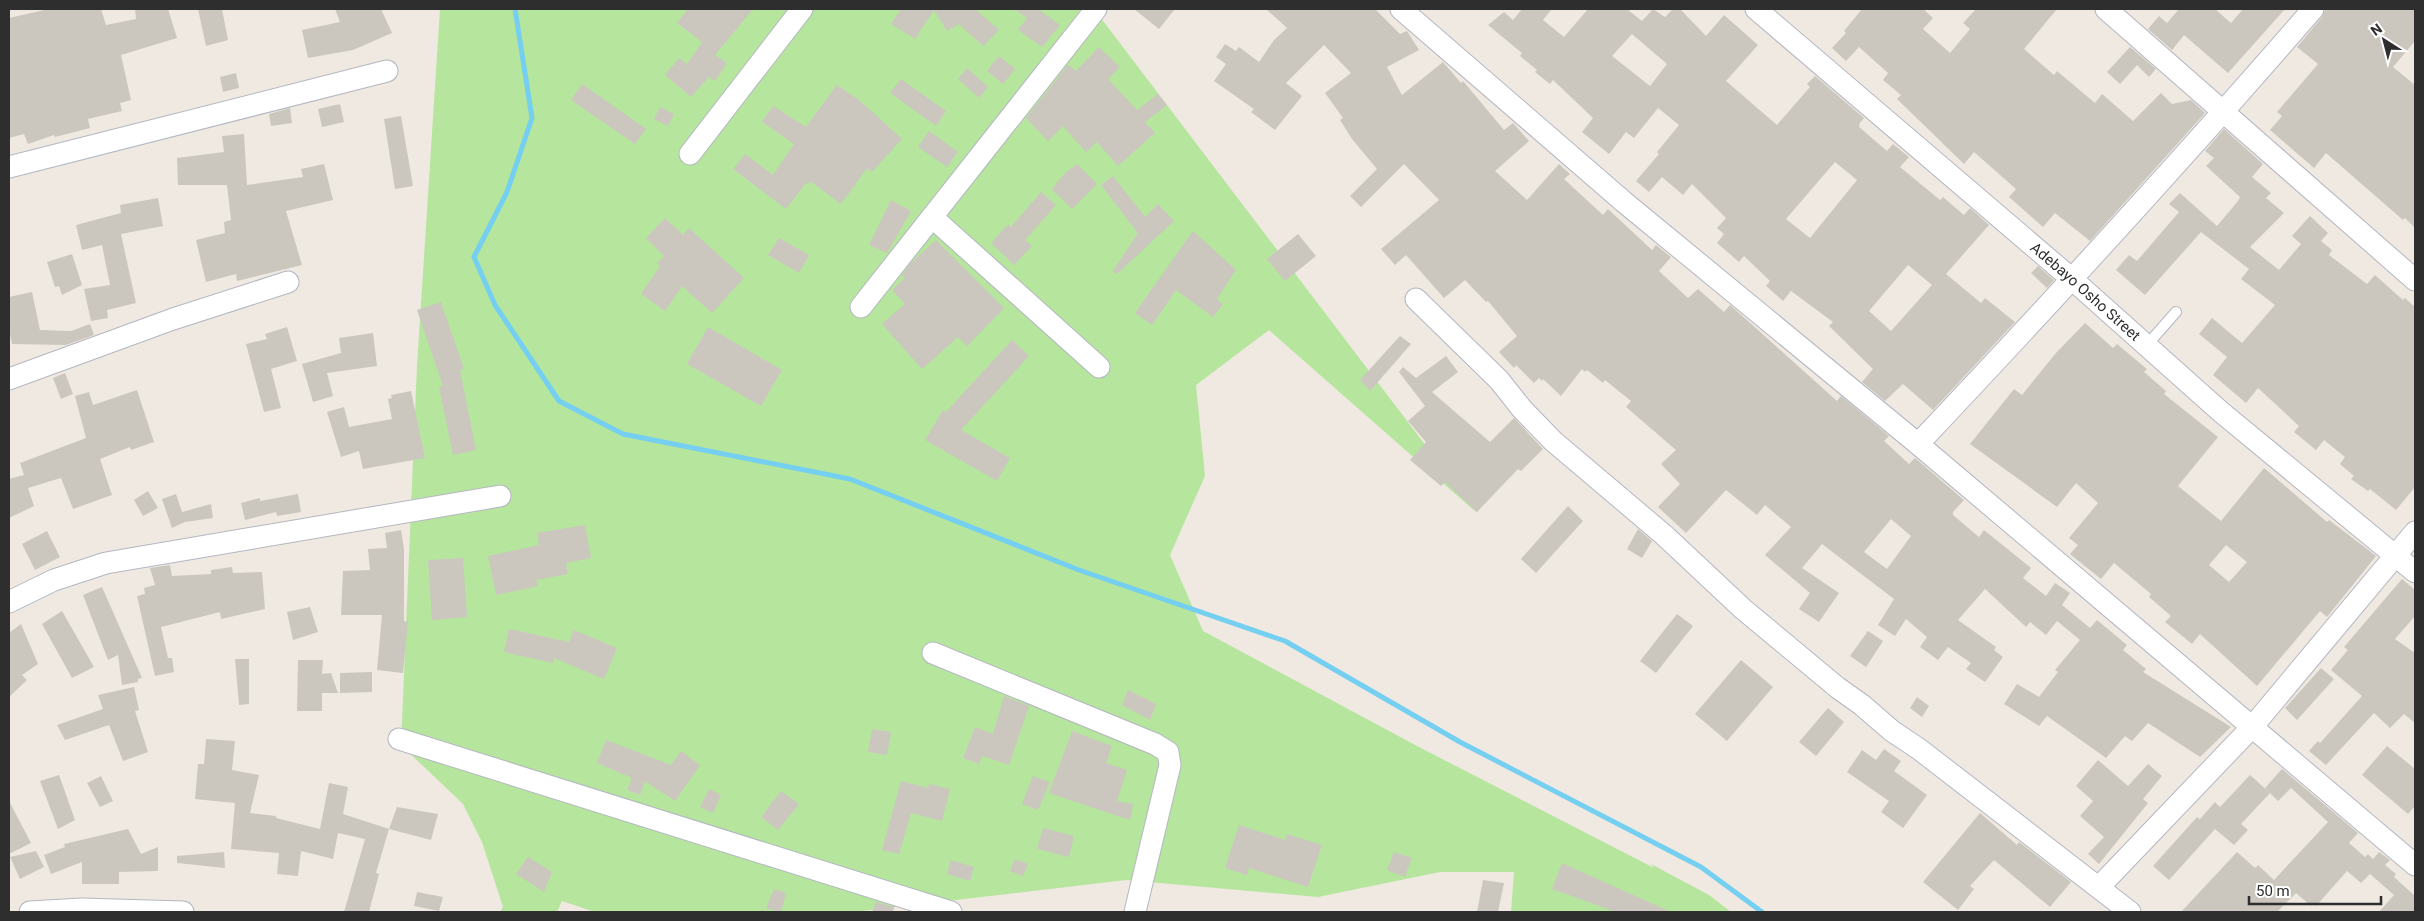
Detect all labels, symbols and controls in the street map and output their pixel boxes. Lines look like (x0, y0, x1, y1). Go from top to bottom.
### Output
north arrow (2359, 15, 2409, 65)
text: N (2368, 20, 2385, 39)
street label: Adebayo Osho Street (2027, 239, 2144, 345)
scale bar (2249, 874, 2382, 906)
text: 50 m (2256, 882, 2290, 900)

